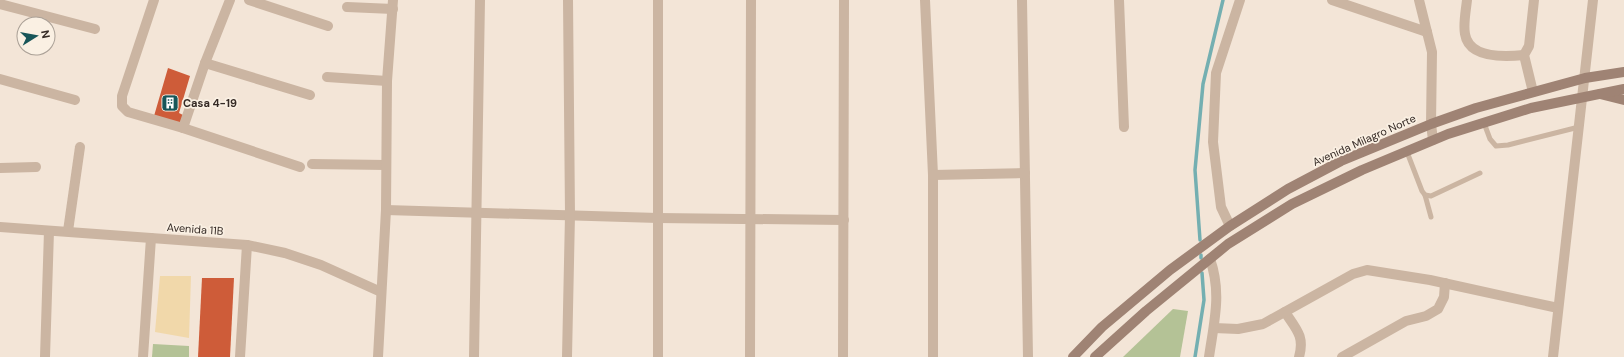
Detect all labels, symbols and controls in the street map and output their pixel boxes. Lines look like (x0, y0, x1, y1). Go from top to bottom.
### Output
north arrow (16, 16, 56, 56)
text: N (38, 29, 53, 39)
building icon: Casa 4-19 (160, 93, 180, 113)
place label: Casa 4-19 (183, 96, 237, 110)
street label: Avenida Milagro Norte (1310, 111, 1418, 169)
street label: Avenida 11B (166, 220, 224, 238)

